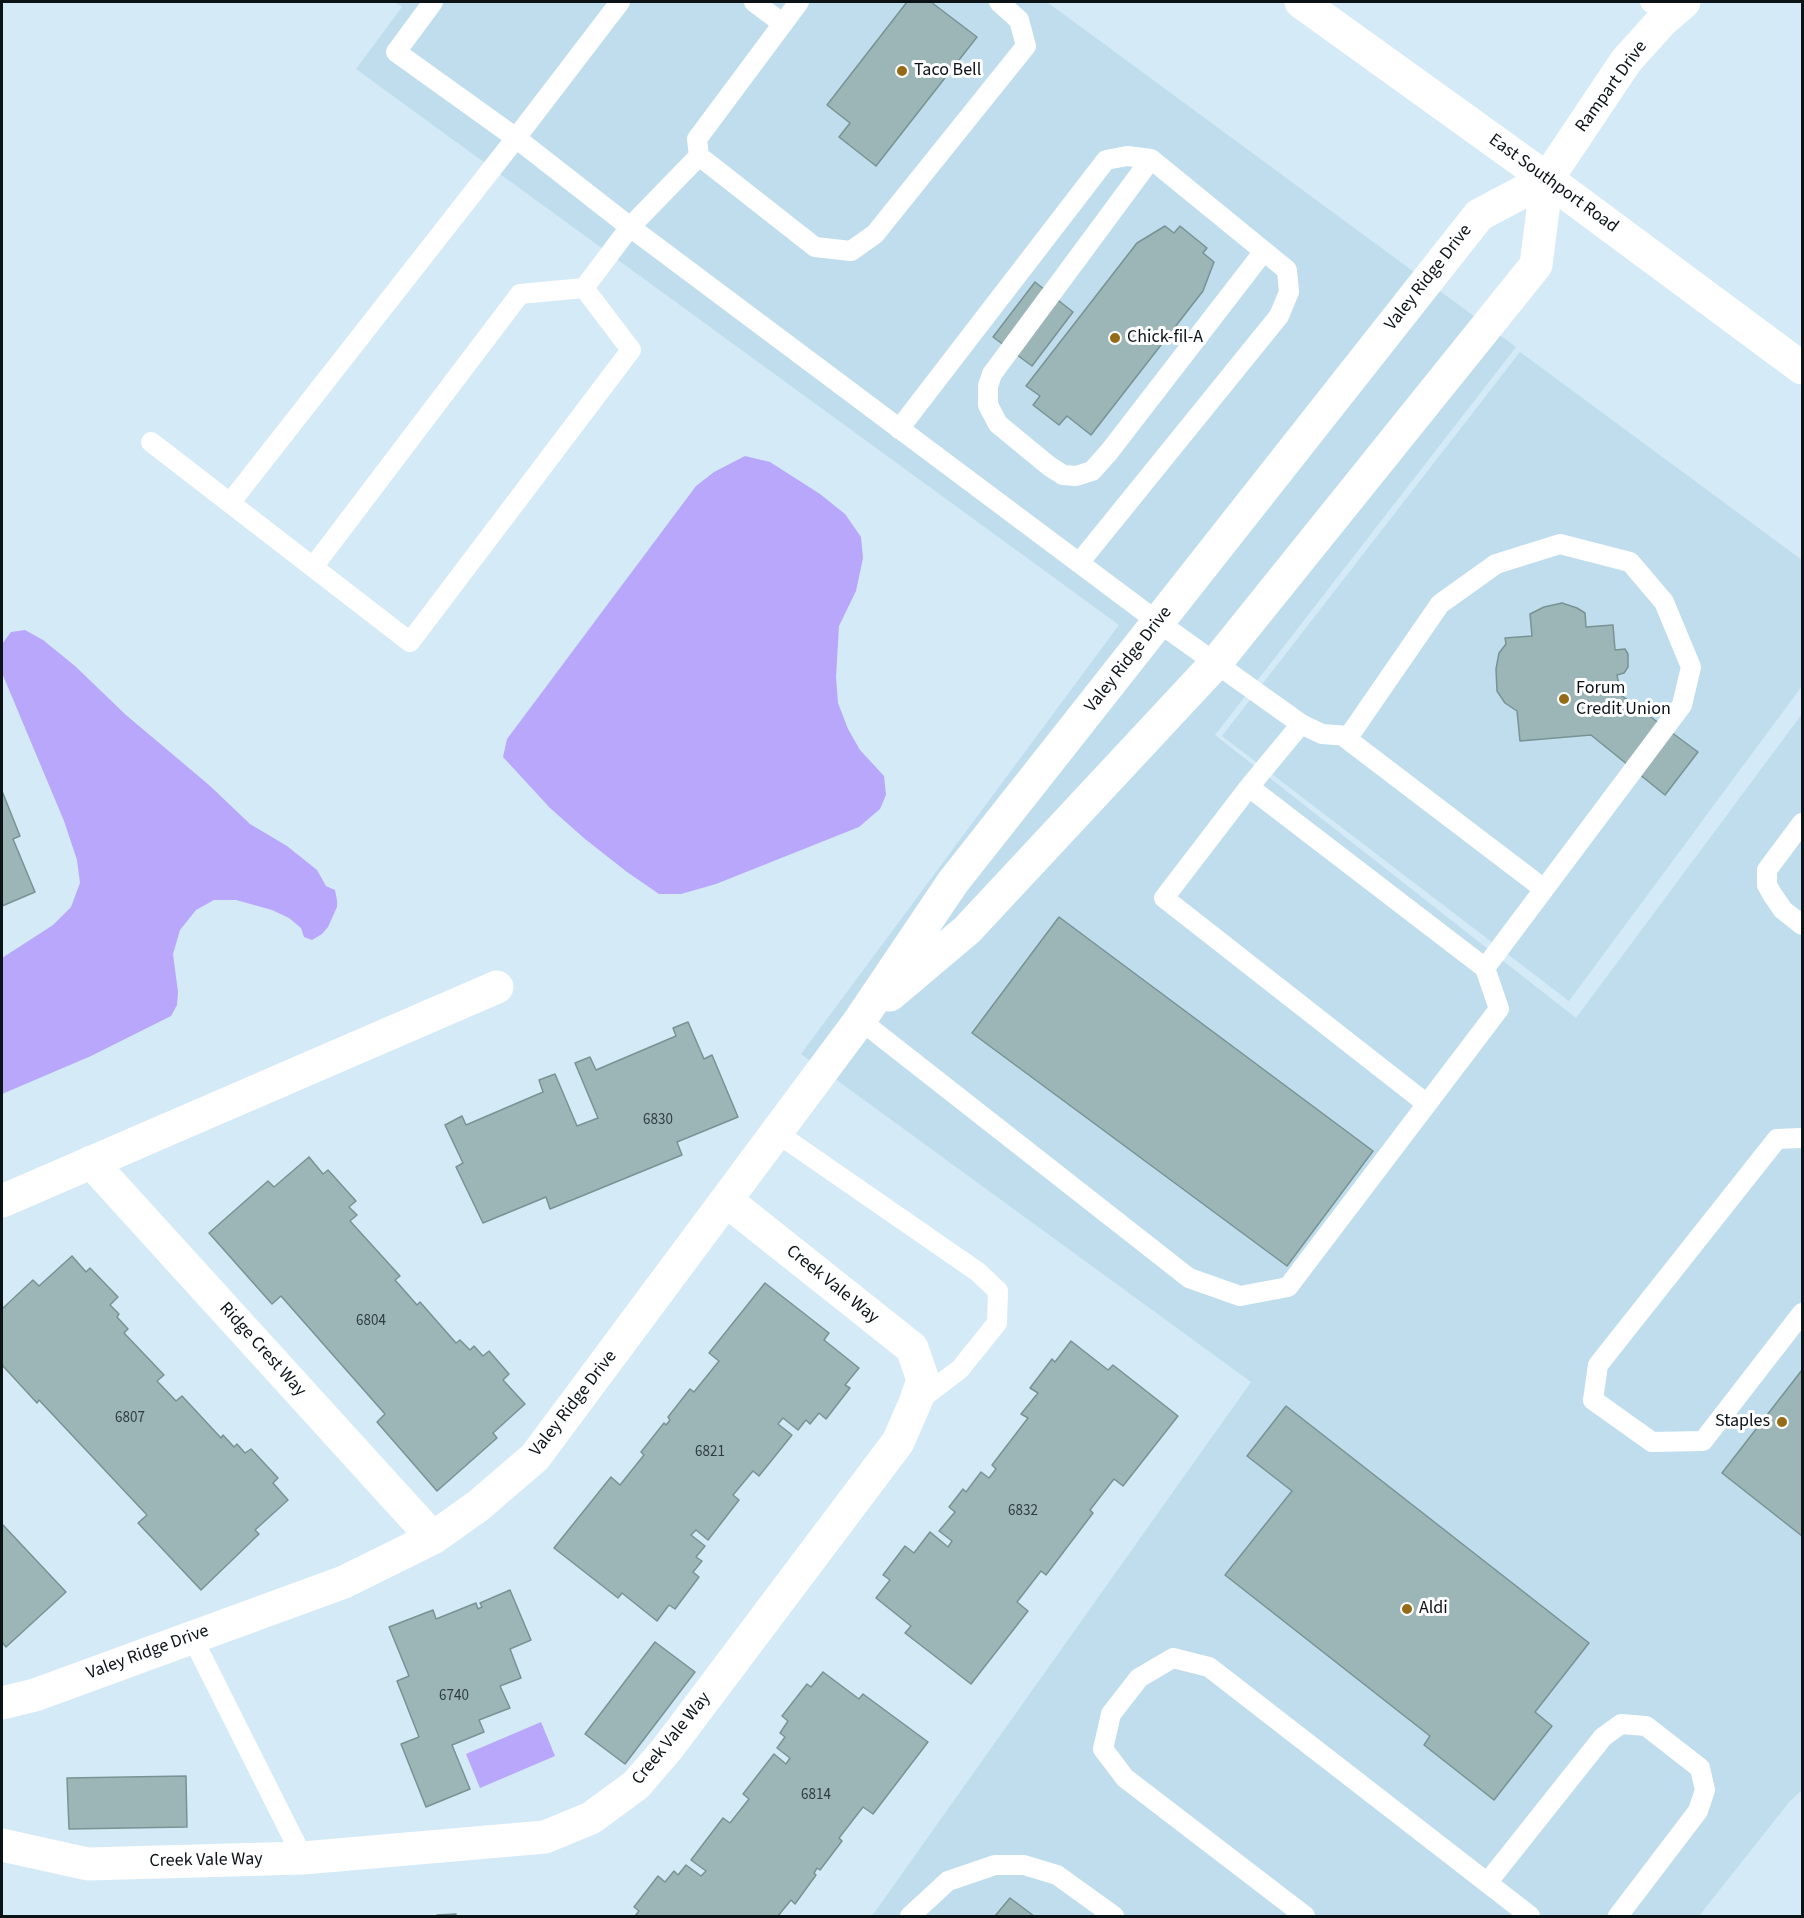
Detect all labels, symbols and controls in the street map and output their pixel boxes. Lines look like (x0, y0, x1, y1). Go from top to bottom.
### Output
street label: Rampart Drive (1572, 37, 1652, 137)
place label: Taco Bell (914, 60, 981, 82)
marker: Taco Bell (895, 64, 909, 78)
street label: East Southport Road (1484, 130, 1622, 238)
street label: Valey Ridge Drive (1381, 221, 1477, 335)
place label: Chick-fil-A (1127, 327, 1203, 349)
marker: Chick-fil-A (1108, 331, 1122, 345)
street label: Valey Ridge Drive (1081, 603, 1177, 717)
place label: Forum Credit Union (1576, 678, 1671, 720)
marker: Forum Credit Union (1557, 692, 1571, 706)
house number: 6830 (643, 1112, 673, 1130)
street label: Creek Vale Way (781, 1241, 883, 1329)
street label: Ridge Crest Way (214, 1298, 310, 1402)
house number: 6804 (356, 1313, 386, 1331)
street label: Valey Ridge Drive (526, 1347, 622, 1461)
house number: 6807 (115, 1410, 145, 1428)
place label: Staples (1715, 1411, 1770, 1433)
marker: Staples (1775, 1415, 1789, 1429)
house number: 6821 (695, 1444, 725, 1462)
house number: 6832 (1008, 1503, 1038, 1521)
place label: Aldi (1419, 1598, 1448, 1620)
marker: Aldi (1400, 1602, 1414, 1616)
street label: Valey Ridge Drive (84, 1621, 212, 1685)
house number: 6740 (439, 1688, 469, 1706)
street label: Creek Vale Way (628, 1688, 716, 1790)
house number: 6814 (801, 1787, 831, 1805)
street label: Creek Vale Way (149, 1849, 263, 1873)

